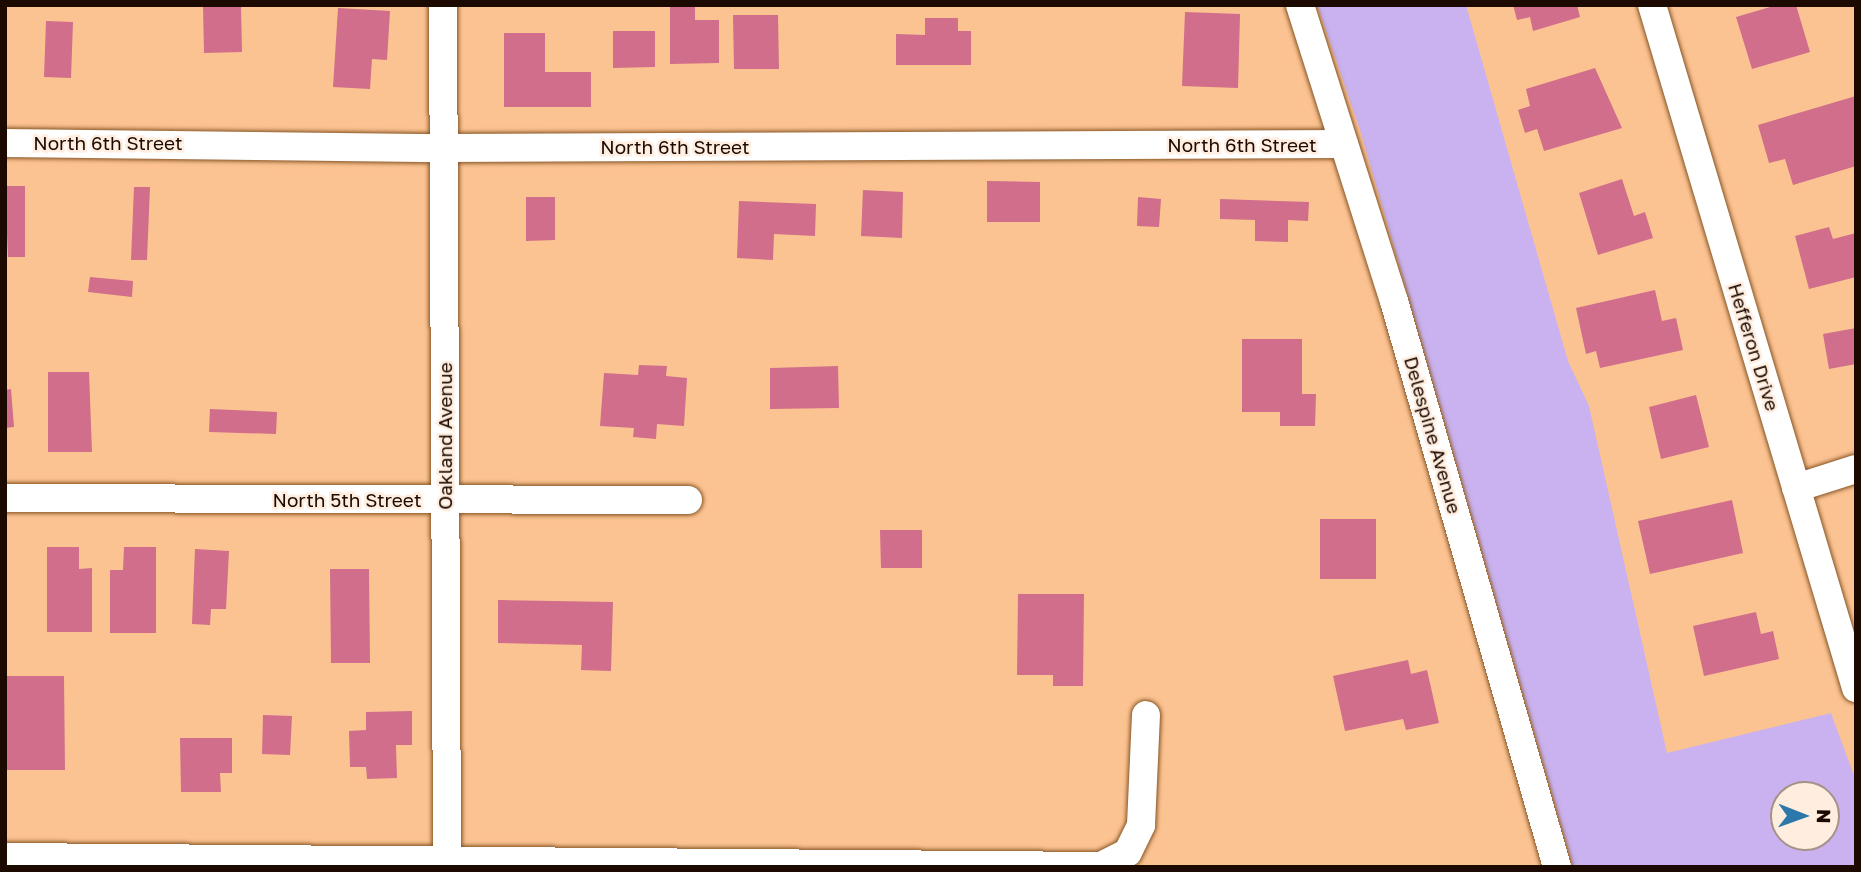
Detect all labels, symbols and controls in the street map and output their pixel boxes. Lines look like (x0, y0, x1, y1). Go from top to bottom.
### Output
street label: North 6th Street (33, 132, 183, 154)
street label: North 6th Street (1167, 134, 1317, 156)
street label: North 6th Street (600, 136, 750, 158)
street label: Hefferon Drive (1724, 280, 1784, 414)
street label: Delespine Avenue (1400, 354, 1466, 516)
street label: Oakland Avenue (434, 362, 456, 510)
street label: North 5th Street (273, 489, 421, 511)
north arrow (1770, 781, 1840, 851)
text: N (1813, 809, 1836, 824)

